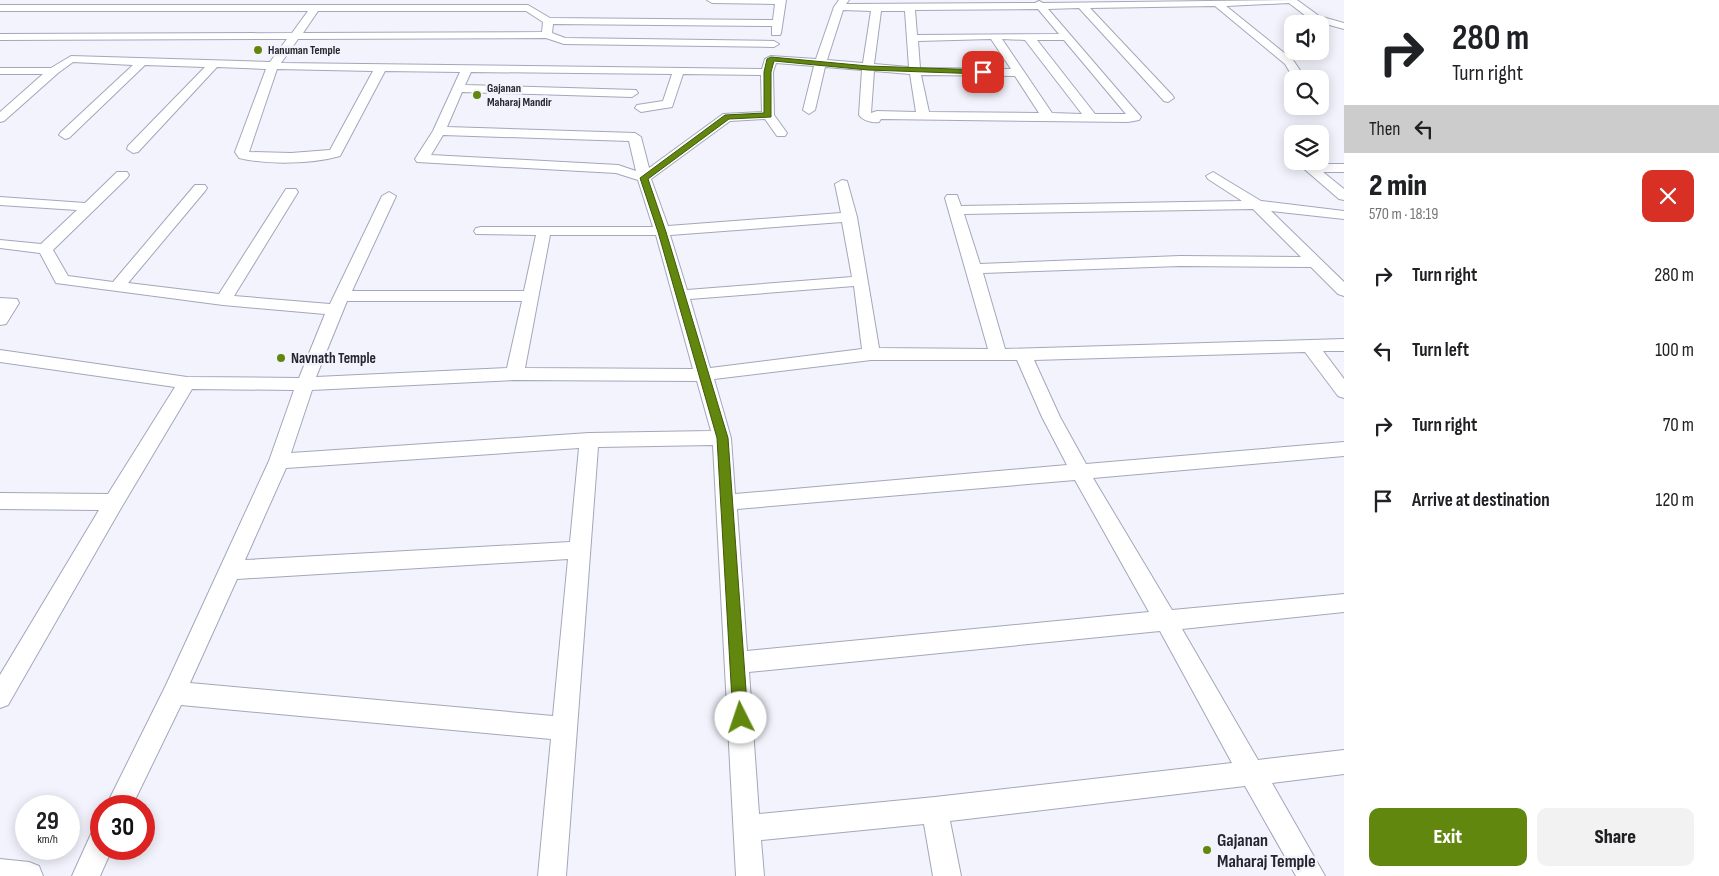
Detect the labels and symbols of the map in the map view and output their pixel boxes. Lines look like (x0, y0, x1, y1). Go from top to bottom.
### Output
place label: Hanuman Temple (268, 43, 340, 58)
marker: Hanuman Temple (252, 44, 264, 56)
pin (962, 51, 1004, 93)
place label: Gajanan Maharaj Mandir (487, 81, 552, 110)
marker: Gajanan Maharaj Mandir (471, 89, 483, 101)
place label: Navnath Temple (291, 349, 376, 368)
marker: Navnath Temple (275, 352, 287, 364)
position arrow (714, 691, 766, 743)
speed limit sign: 30 (90, 795, 155, 860)
place label: Gajanan Maharaj Temple (1217, 830, 1316, 872)
marker: Gajanan Maharaj Temple (1201, 844, 1213, 856)

